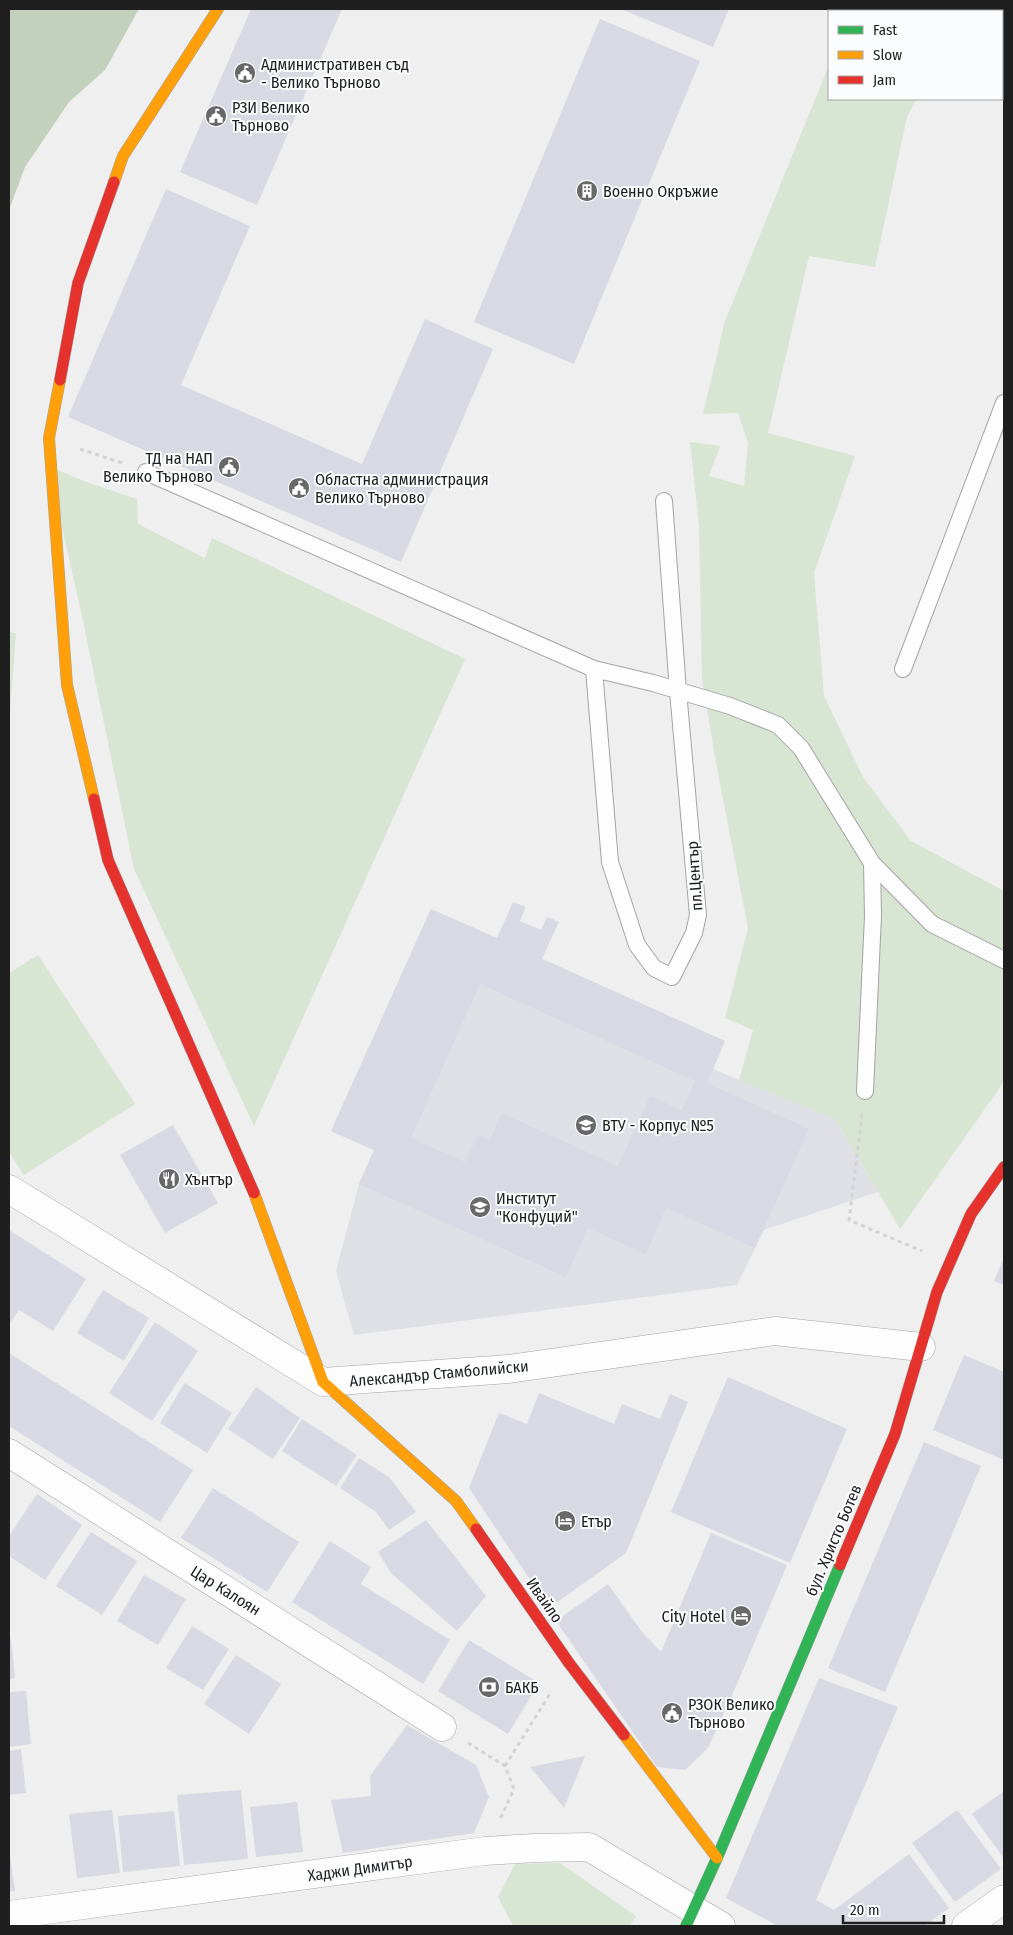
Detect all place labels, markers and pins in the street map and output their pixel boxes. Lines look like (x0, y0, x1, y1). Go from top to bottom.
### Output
place label: Административен съд - Велико Търново (261, 55, 409, 92)
public building icon: Административен съд - Велико Търново (233, 61, 257, 85)
place label: РЗИ Велико Търново (232, 98, 310, 135)
public building icon: РЗИ Велико Търново (204, 104, 228, 128)
building icon: Военно Окръжие (575, 179, 599, 203)
place label: Военно Окръжие (603, 182, 718, 201)
place label: ТД на НАП Велико Търново (103, 449, 213, 486)
public building icon: ТД на НАП Велико Търново (217, 455, 241, 479)
place label: Областна администрация Велико Търново (315, 470, 489, 507)
public building icon: Областна администрация Велико Търново (287, 476, 311, 500)
school or university icon: ВТУ - Корпус №5 (574, 1113, 598, 1137)
place label: ВТУ - Корпус №5 (602, 1116, 714, 1135)
restaurant icon: Хънтър (157, 1167, 181, 1191)
place label: Хънтър (185, 1170, 233, 1189)
place label: Институт "Конфуций" (496, 1189, 578, 1226)
school or university icon: Институт "Конфуций" (468, 1195, 492, 1219)
hotel icon: Етър (553, 1509, 577, 1533)
place label: Етър (581, 1512, 612, 1531)
hotel icon: City Hotel (729, 1604, 753, 1628)
place label: City Hotel (662, 1607, 725, 1626)
bank icon: БАКБ (477, 1675, 501, 1699)
place label: БАКБ (505, 1678, 539, 1697)
place label: РЗОК Велико Търново (688, 1695, 775, 1732)
public building icon: РЗОК Велико Търново (660, 1701, 684, 1725)

